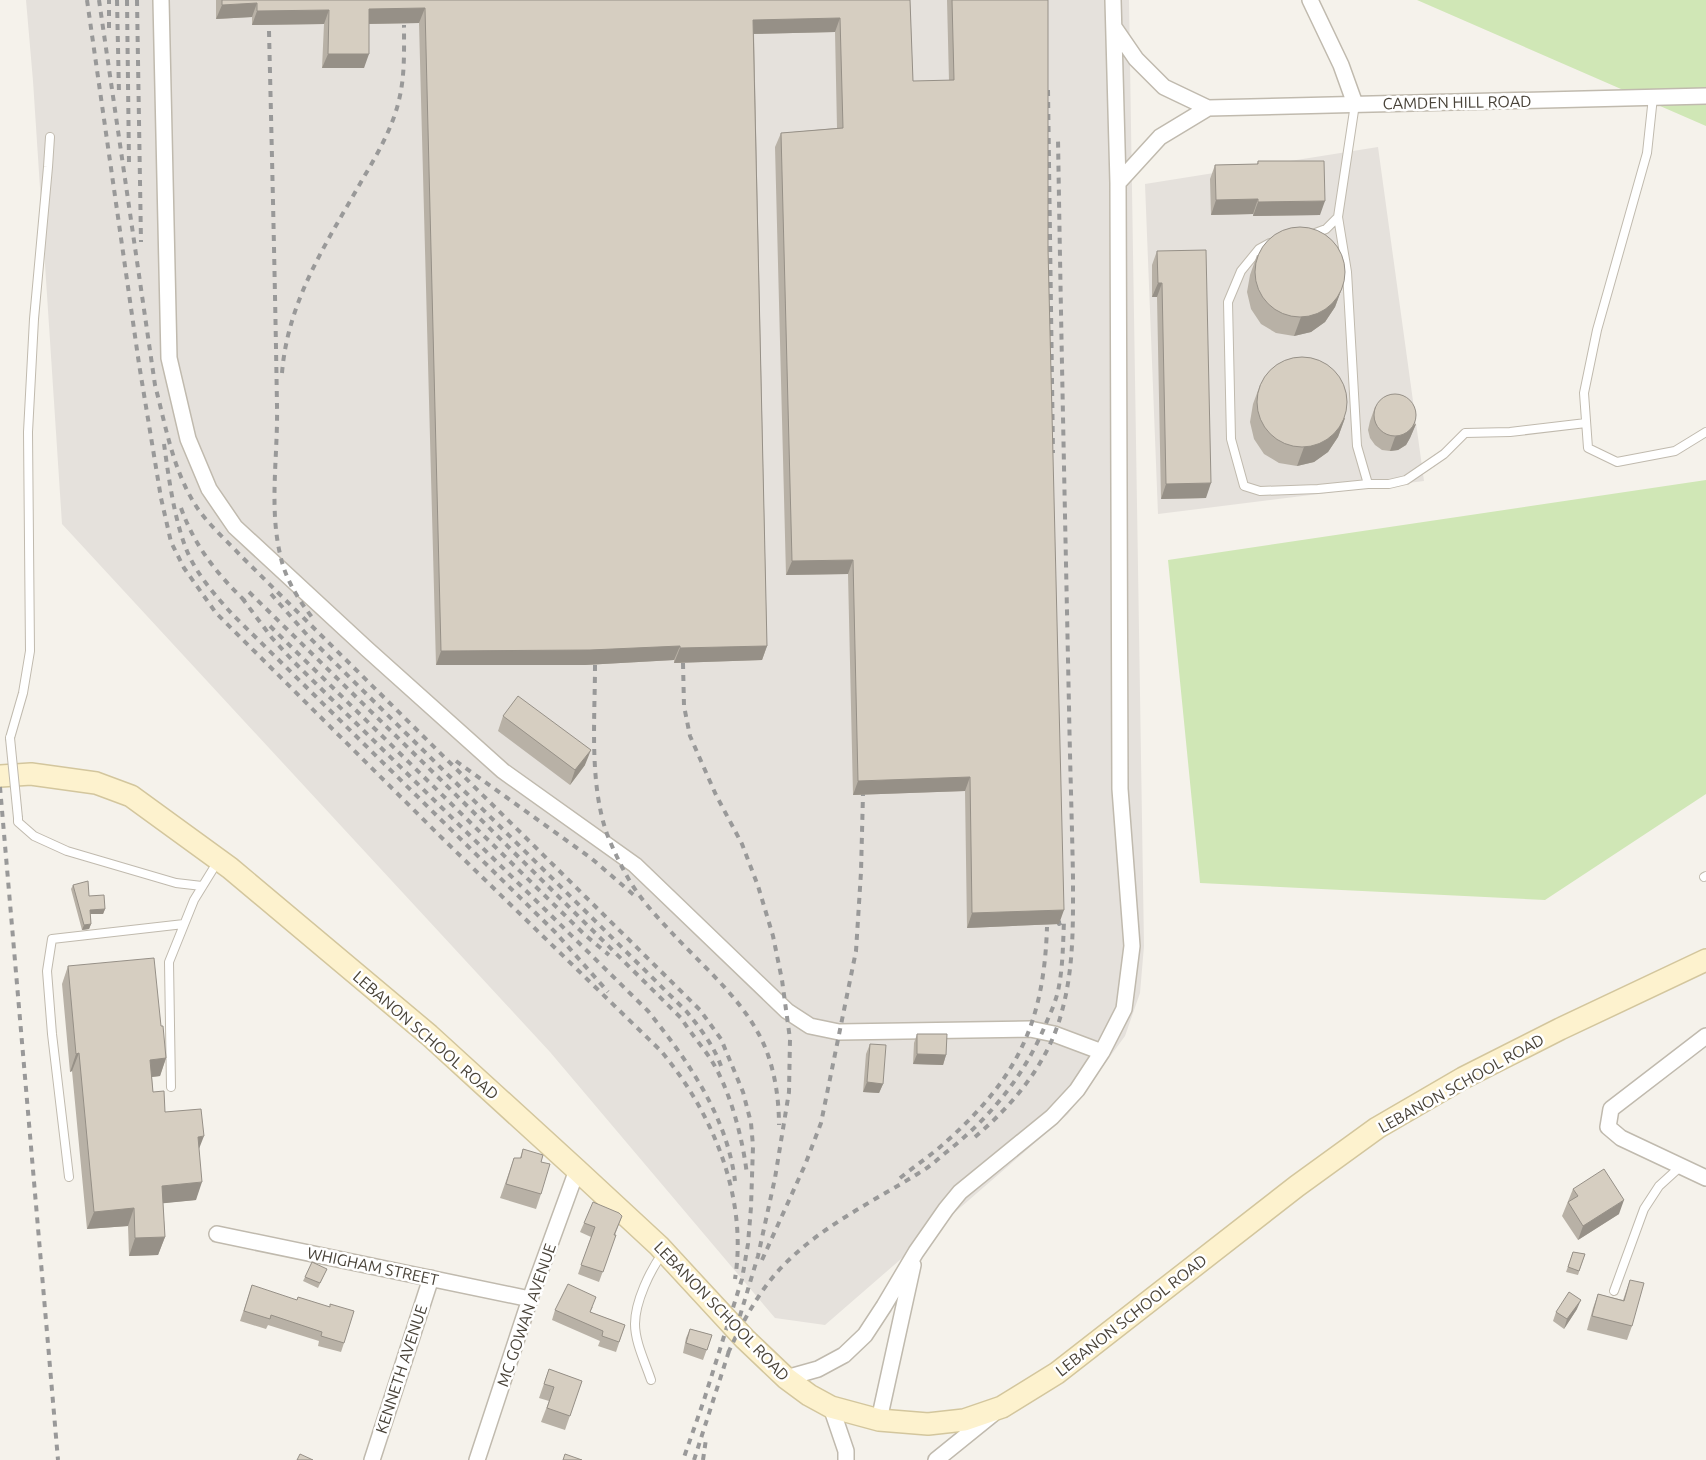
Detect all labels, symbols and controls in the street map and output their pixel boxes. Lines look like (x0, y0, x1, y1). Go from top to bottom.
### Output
street label: CAMDEN HILL ROAD (1382, 92, 1532, 112)
street label: LEBANON SCHOOL ROAD (350, 967, 502, 1103)
street label: LEBANON SCHOOL ROAD (1375, 1030, 1547, 1136)
street label: LEBANON SCHOOL ROAD (651, 1238, 793, 1384)
street label: MC GOWAN AVENUE (493, 1241, 559, 1389)
street label: WHIGHAM STREET (306, 1243, 440, 1289)
street label: LEBANON SCHOOL ROAD (1052, 1251, 1210, 1379)
street label: KENNETH AVENUE (372, 1302, 430, 1436)

